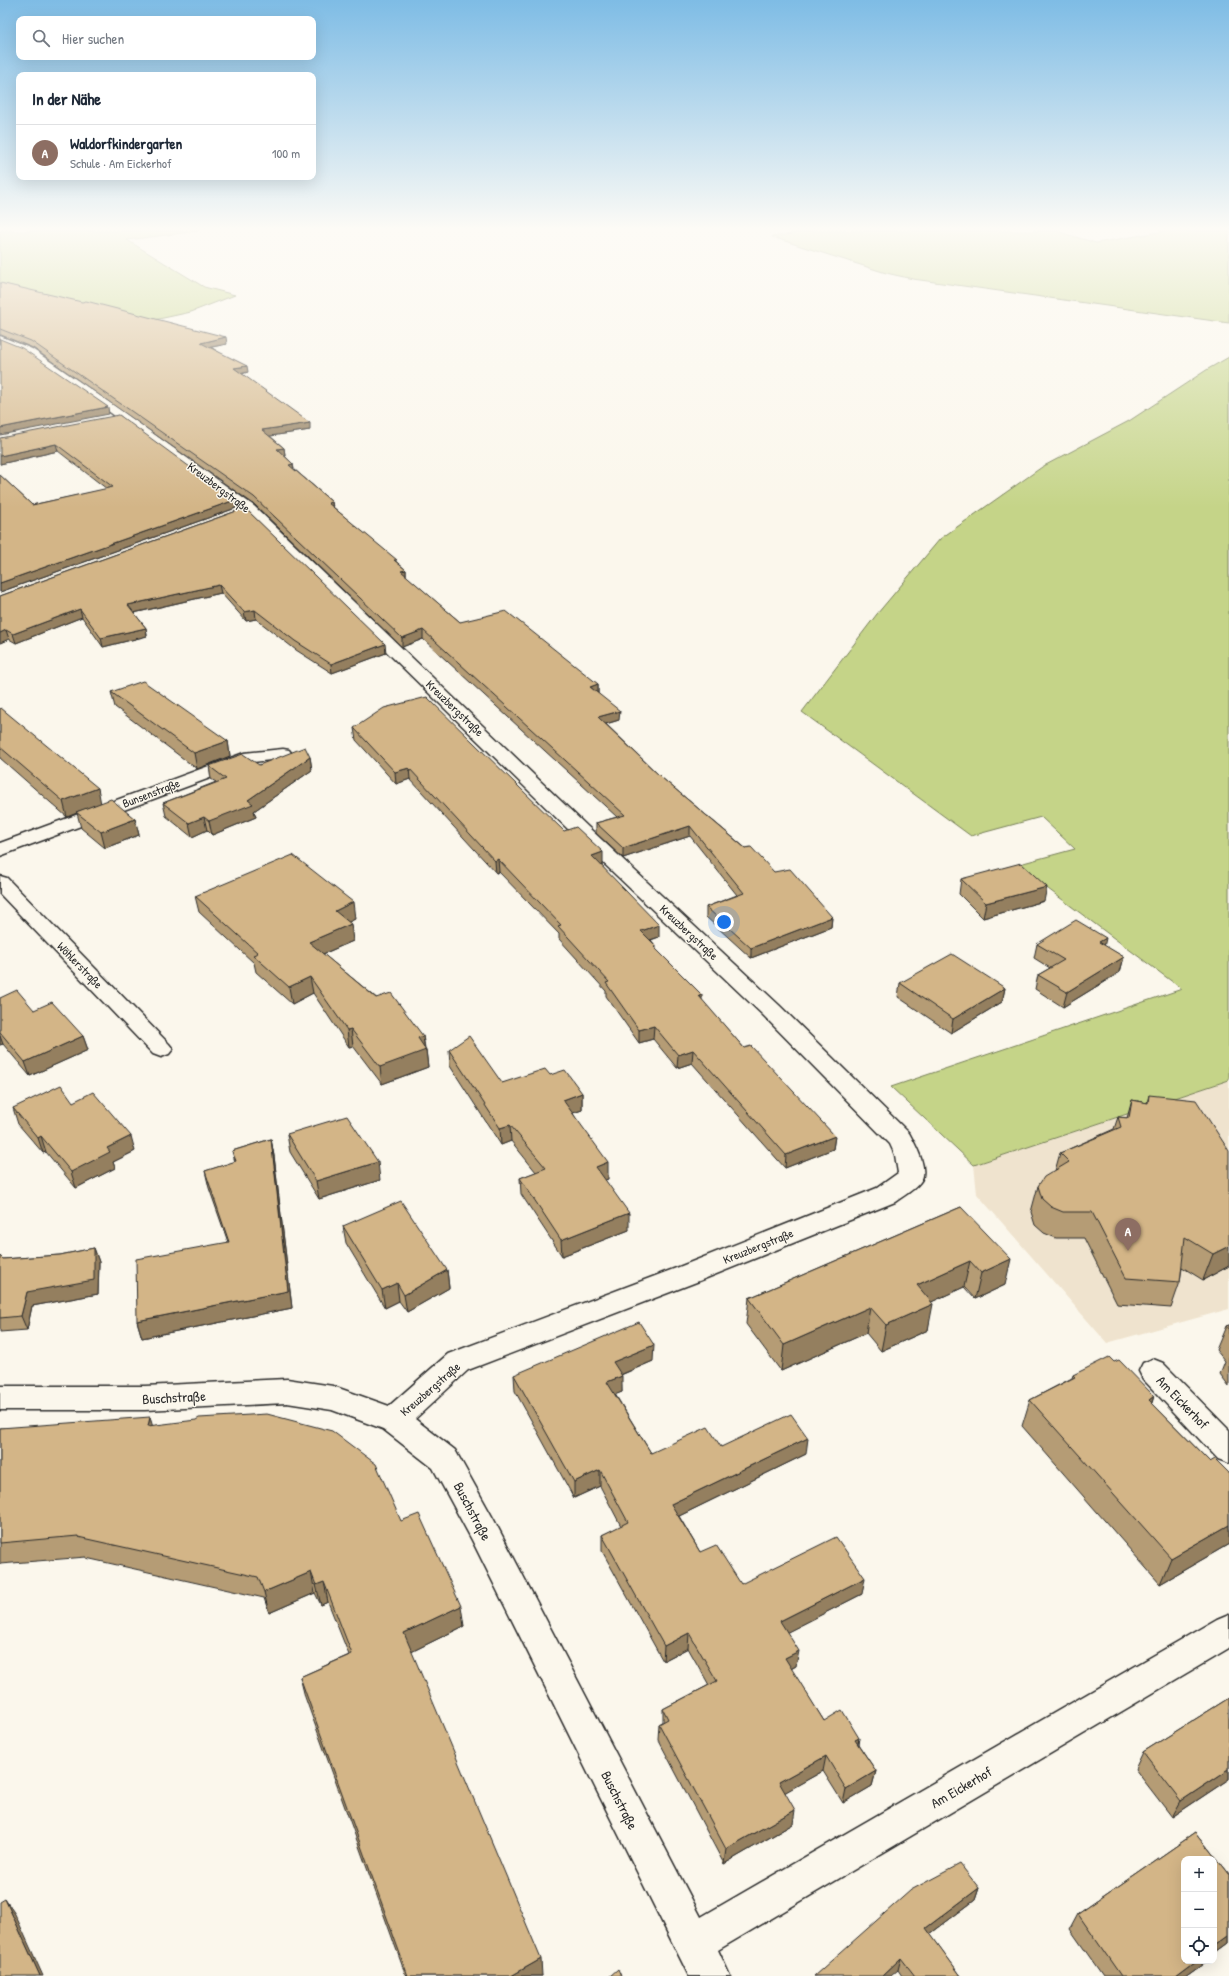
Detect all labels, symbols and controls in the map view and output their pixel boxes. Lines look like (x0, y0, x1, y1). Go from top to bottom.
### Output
search box (16, 16, 316, 60)
icon: search (30, 27, 52, 49)
text: Hier suchen (62, 28, 124, 49)
text: In der Nähe (32, 87, 101, 110)
text: Waldorfkindergarten (70, 133, 182, 154)
text: A (42, 144, 48, 162)
text: 100 m (272, 144, 300, 162)
text: Schule · Am Eickerhof (70, 154, 172, 172)
street label: Kreuzbergstraße (184, 458, 254, 516)
street label: Kreuzbergstraße (422, 676, 488, 740)
street label: Bunsenstraße (120, 774, 182, 812)
street label: Kreuzbergstraße (656, 900, 722, 964)
your location (714, 912, 734, 932)
street label: Wöhlerstraße (53, 938, 107, 992)
pin: A (1115, 1218, 1141, 1251)
street label: Kreuzbergstraße (720, 1224, 796, 1268)
street label: Kreuzbergstraße (396, 1358, 464, 1420)
street label: Am Eickerhof (1153, 1371, 1213, 1433)
street label: Buschstraße (142, 1386, 207, 1409)
street label: Buschstraße (449, 1479, 496, 1544)
street label: Am Eickerhof (927, 1762, 995, 1812)
street label: Buschstraße (596, 1767, 643, 1833)
map controls (1181, 1856, 1217, 1964)
button: + (1181, 1856, 1217, 1892)
button: − (1181, 1892, 1217, 1928)
button: locate (1181, 1928, 1217, 1964)

